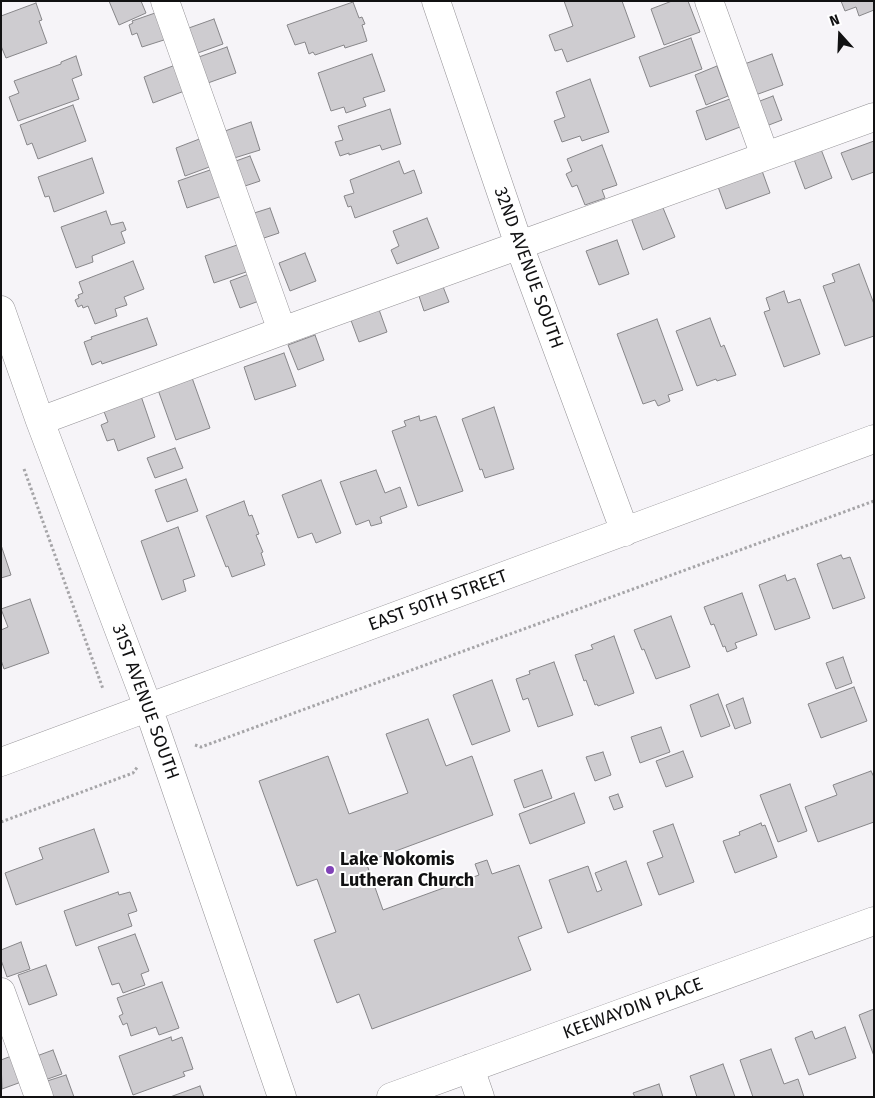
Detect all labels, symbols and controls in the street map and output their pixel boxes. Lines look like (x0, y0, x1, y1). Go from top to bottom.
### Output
north arrow (815, 10, 865, 60)
text: N (827, 11, 842, 30)
street label: 32ND AVENUE SOUTH (489, 184, 567, 352)
street label: EAST 50TH STREET (365, 566, 511, 636)
street label: 31ST AVENUE SOUTH (107, 621, 183, 783)
place label: Lake Nokomis Lutheran Church (340, 849, 474, 892)
marker: Lake Nokomis Lutheran Church (324, 864, 336, 876)
street label: KEEWAYDIN PLACE (560, 974, 706, 1044)

